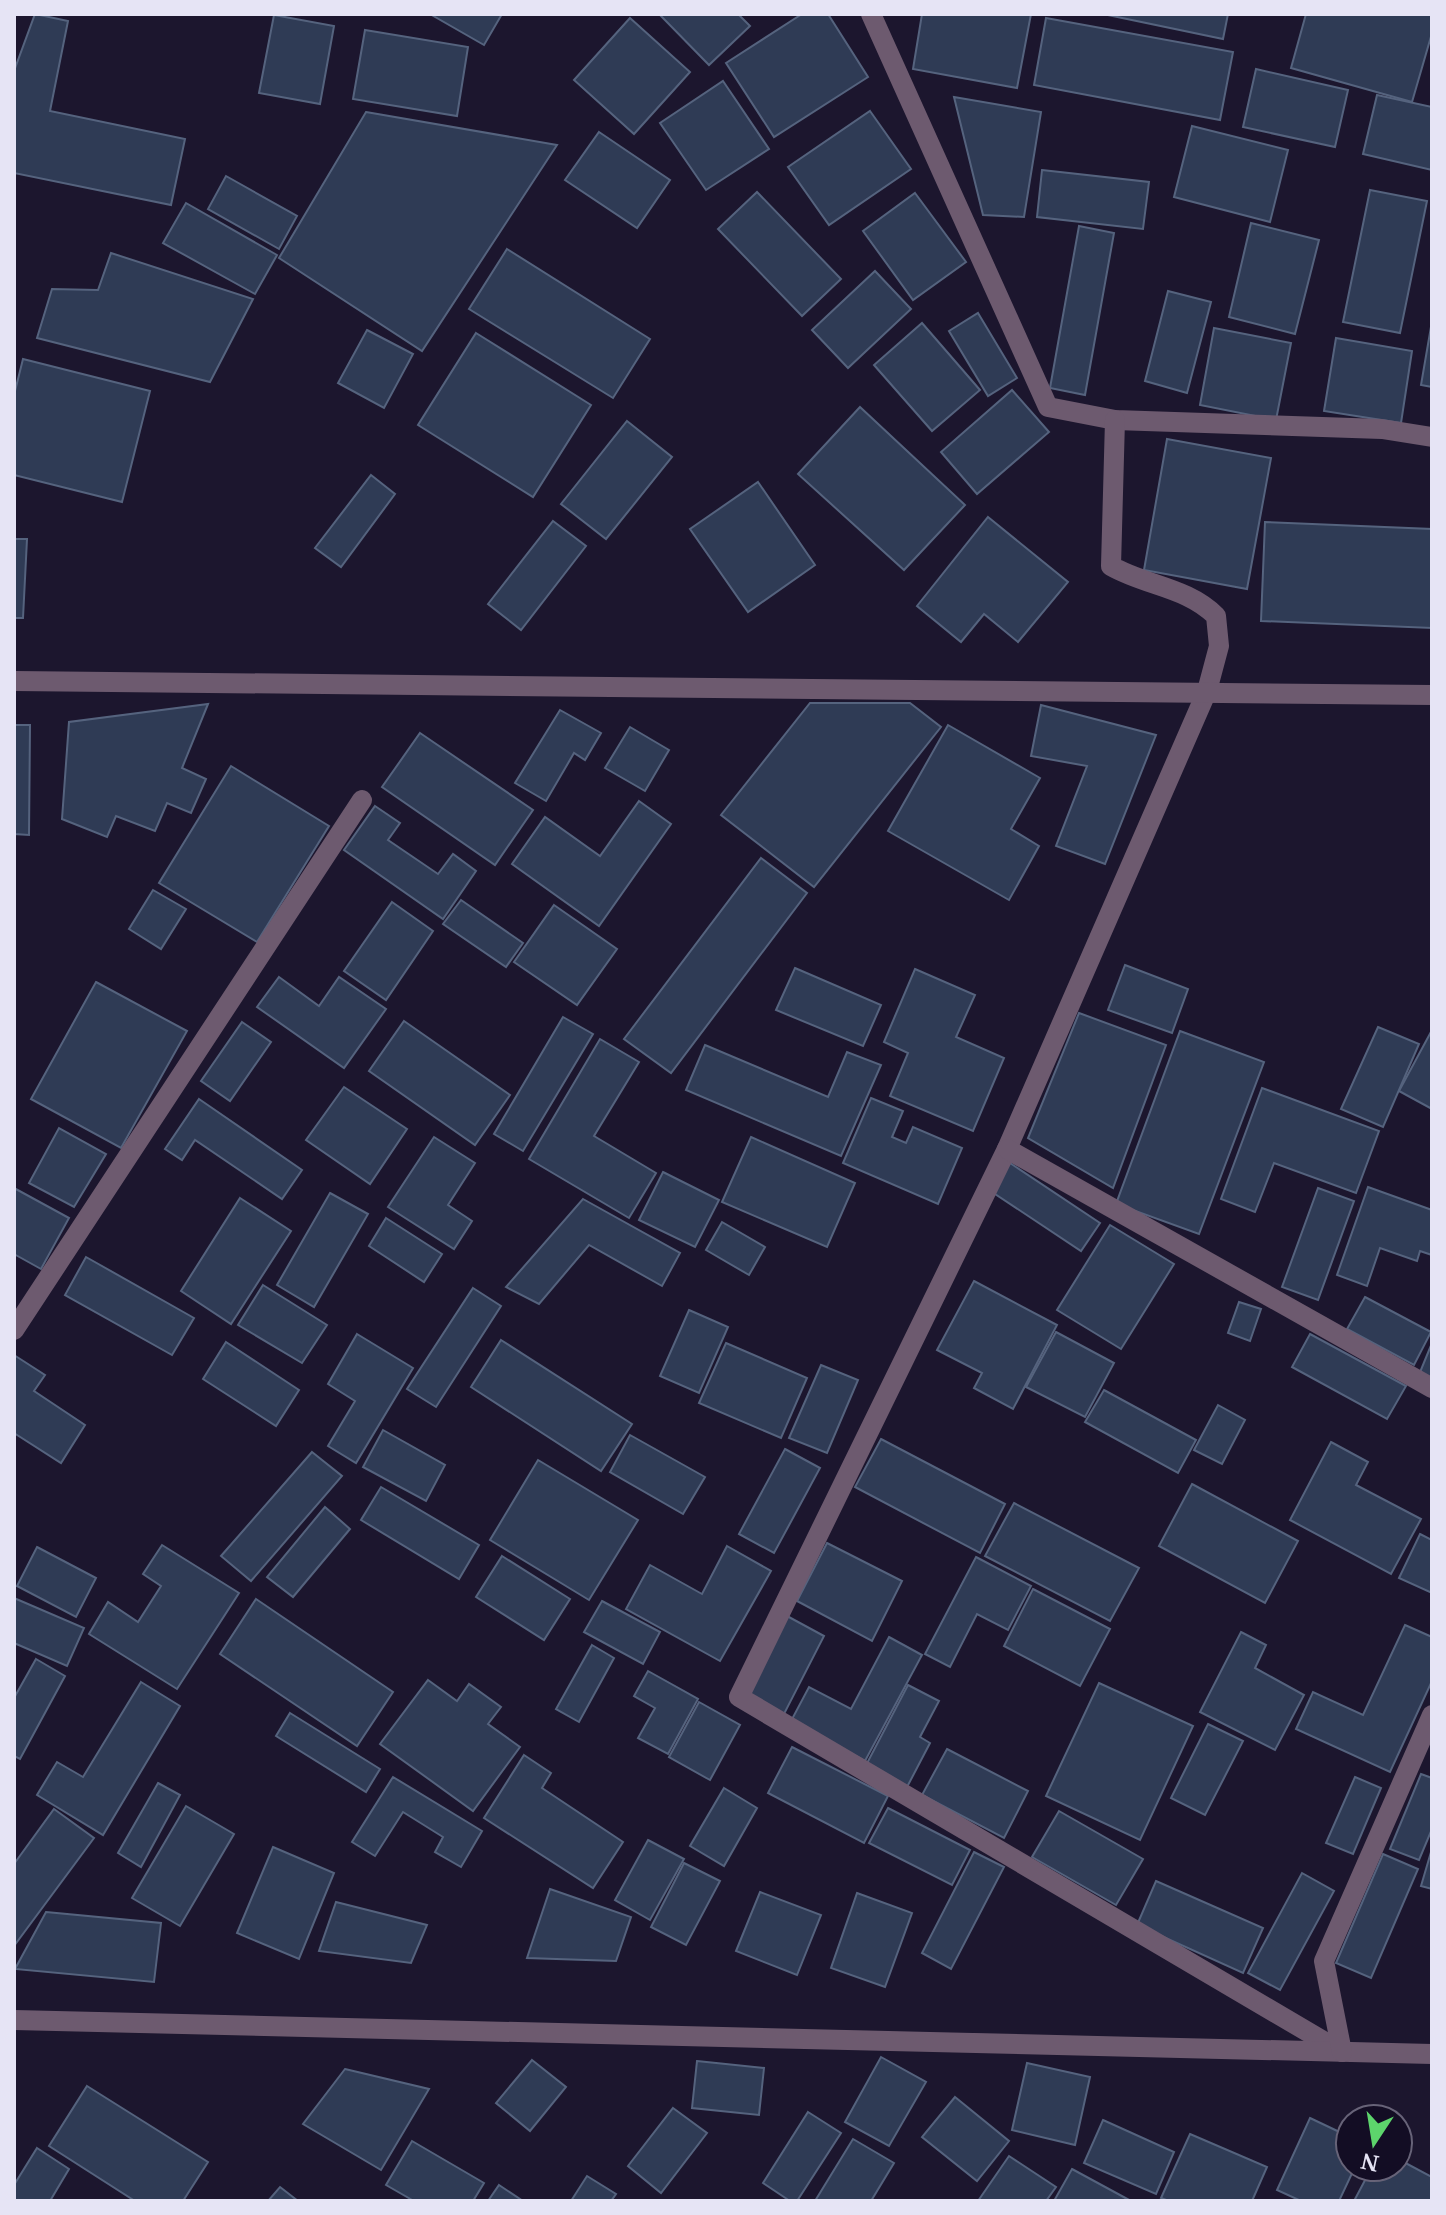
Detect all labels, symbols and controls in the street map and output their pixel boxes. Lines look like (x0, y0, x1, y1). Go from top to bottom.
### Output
north arrow (1334, 2103, 1414, 2183)
text: N (1358, 2147, 1381, 2180)

